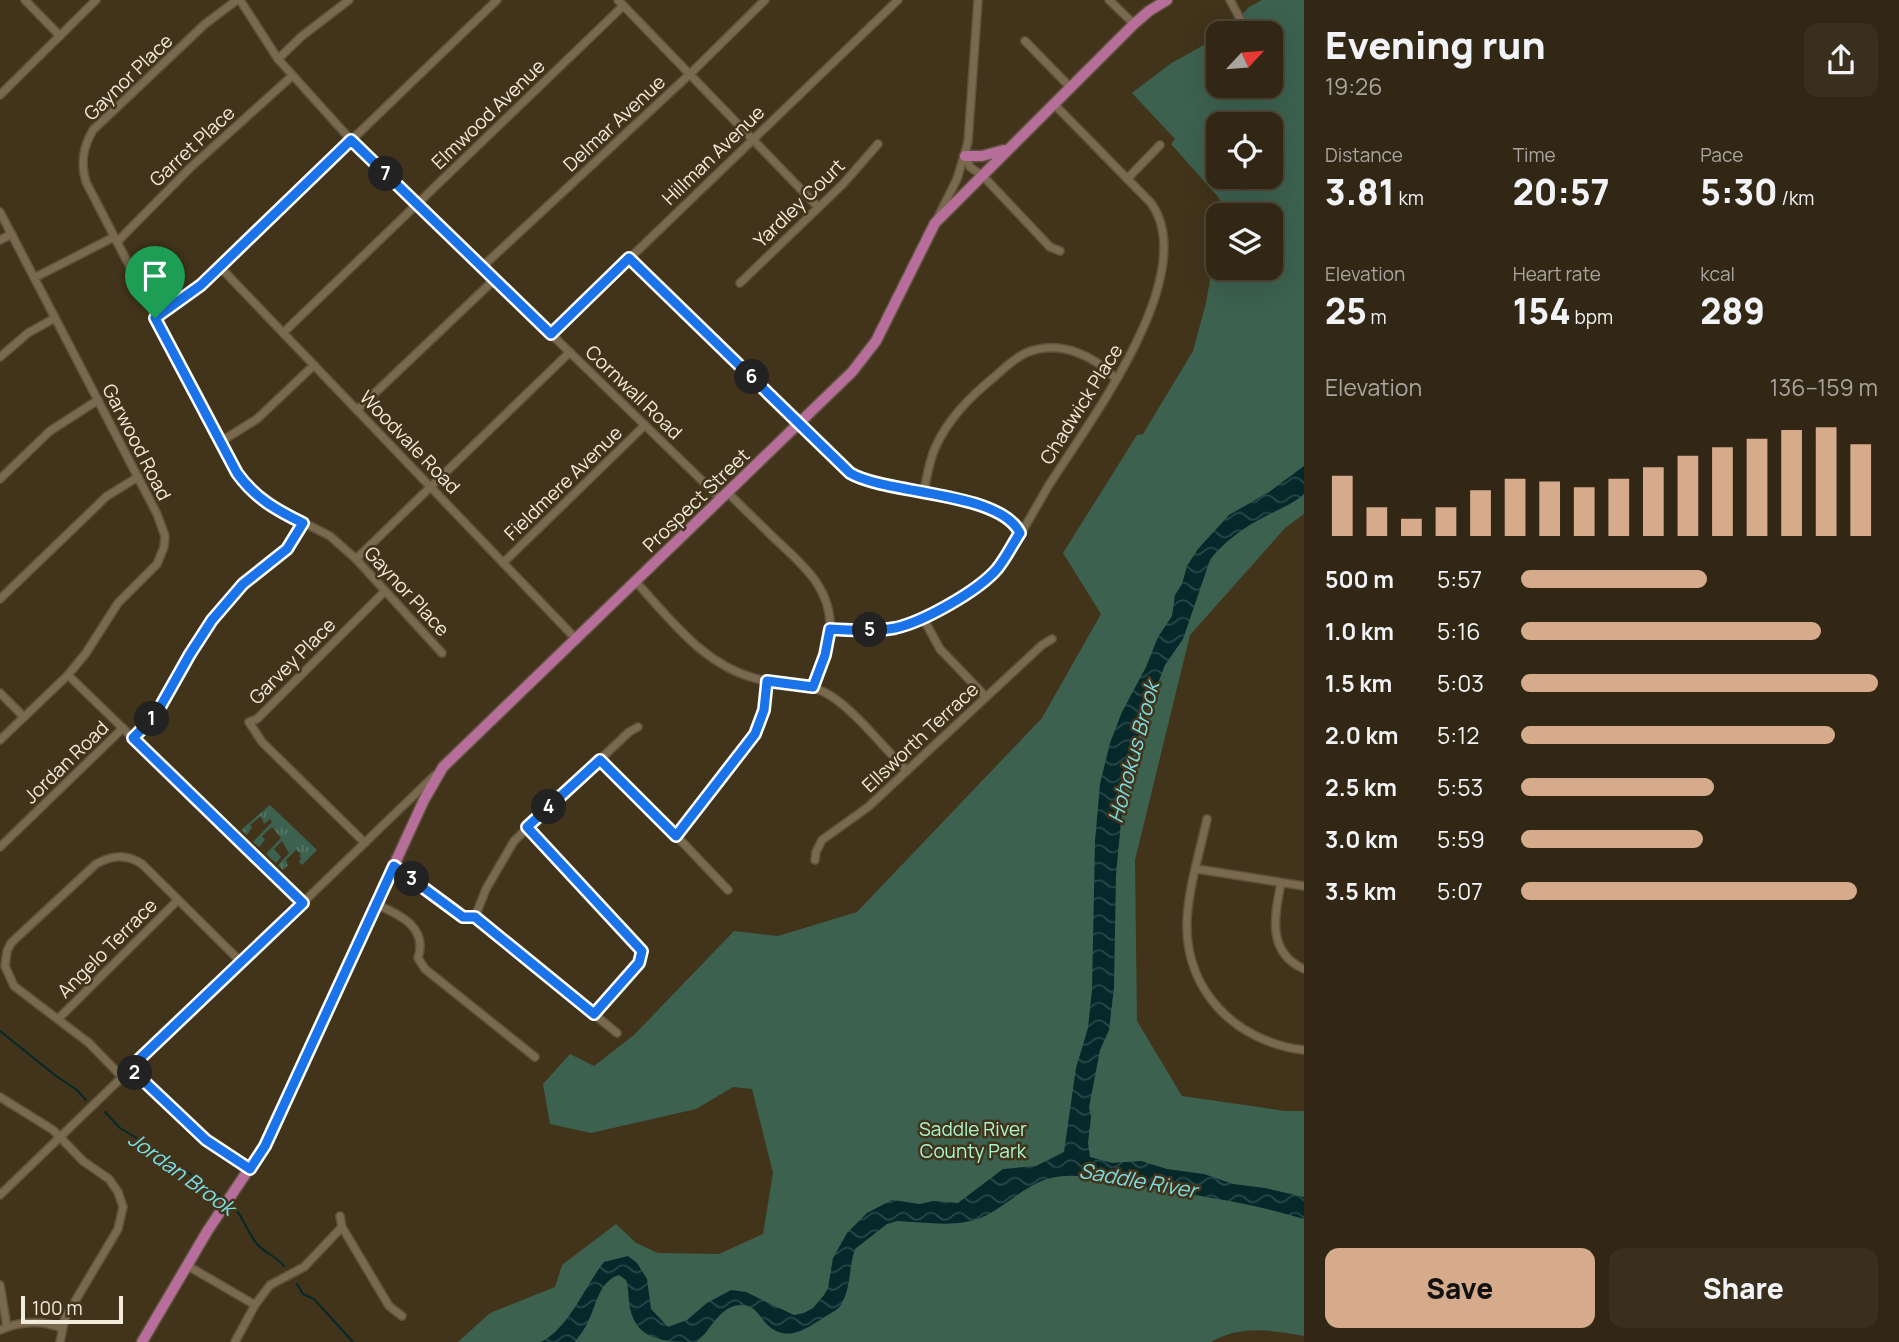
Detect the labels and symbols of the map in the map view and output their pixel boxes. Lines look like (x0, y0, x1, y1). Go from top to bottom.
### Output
north arrow (1206, 21, 1283, 98)
street label: Gaynor Place (78, 28, 178, 126)
street label: Elmwood Avenue (426, 53, 550, 175)
street label: Delmar Avenue (557, 69, 671, 177)
street label: Hillman Avenue (656, 99, 770, 211)
street label: Garret Place (144, 100, 240, 192)
street label: Yardley Court (748, 153, 850, 253)
pin: 7 (368, 156, 404, 192)
pin (125, 246, 185, 318)
street label: Cornwall Road (580, 339, 688, 445)
street label: Chadwick Place (1034, 339, 1128, 469)
pin: 6 (734, 360, 770, 394)
street label: Garwood Road (96, 379, 178, 505)
street label: Woodvale Road (354, 385, 466, 499)
street label: Fieldmere Avenue (498, 420, 628, 546)
street label: Prospect Street (637, 442, 755, 558)
street label: Gaynor Place (359, 540, 455, 642)
street label: Garvey Place (243, 612, 341, 710)
pin: 5 (852, 612, 888, 648)
street label: Ellsworth Terrace (856, 676, 984, 798)
water label: Hohokus Brook (1101, 676, 1166, 826)
pin: 1 (134, 702, 170, 736)
street label: Jordan Road (18, 715, 114, 809)
pin: 4 (532, 790, 566, 824)
pin: 3 (394, 862, 430, 896)
street label: Angelo Terrace (51, 892, 163, 1004)
pin: 2 (118, 1056, 152, 1090)
park label: Saddle River County Park (919, 1116, 1027, 1164)
water label: Jordan Brook (123, 1125, 243, 1223)
water label: Saddle River (1077, 1156, 1201, 1205)
scale bar (21, 1293, 122, 1325)

